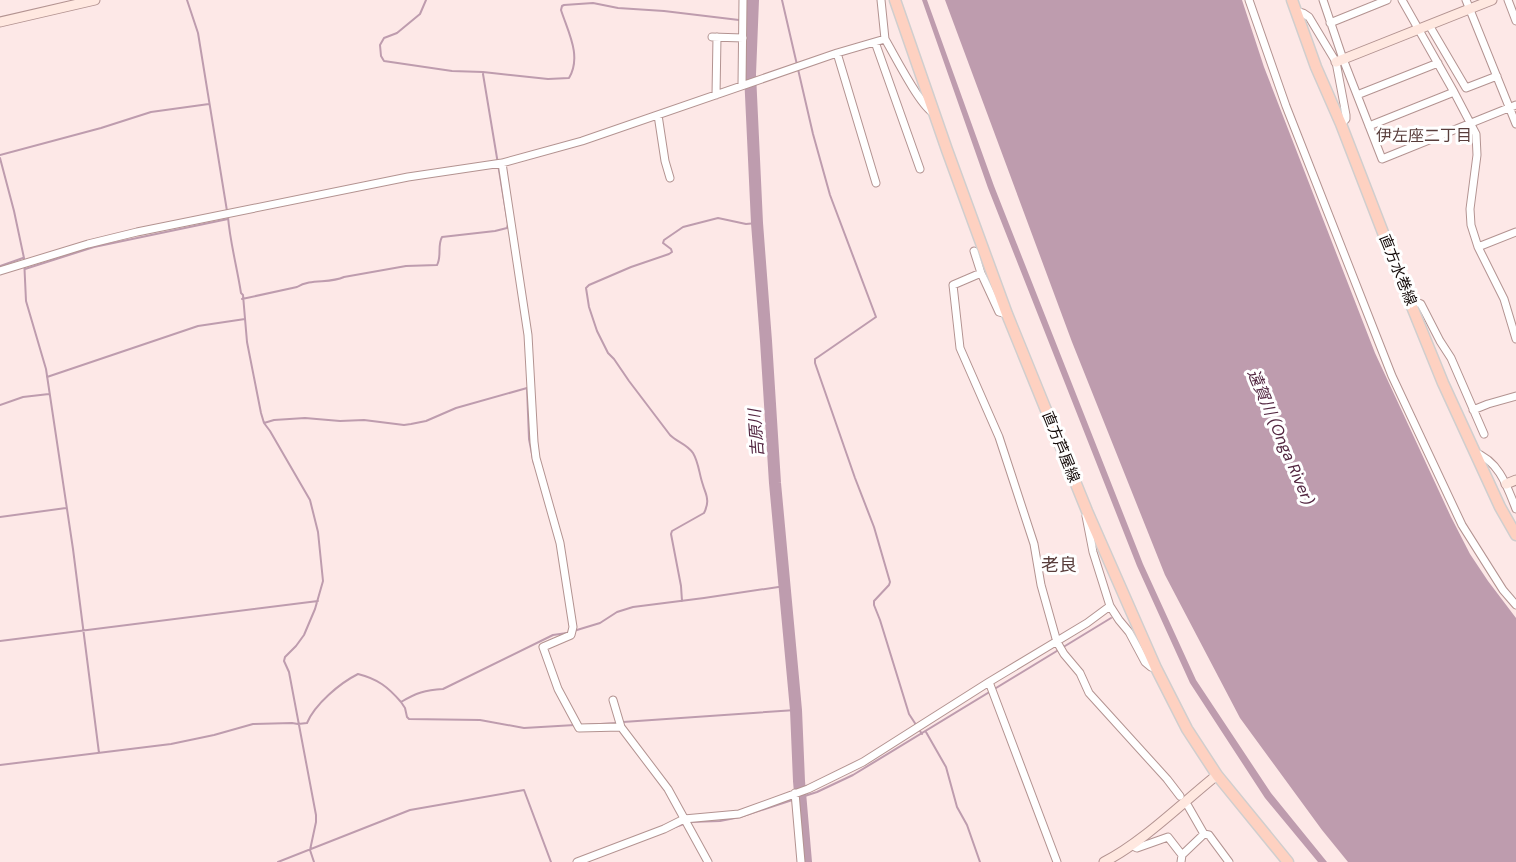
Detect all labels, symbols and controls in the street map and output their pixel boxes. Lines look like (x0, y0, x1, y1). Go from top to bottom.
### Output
district label: 伊左座二丁目 (1376, 125, 1472, 146)
street label: 直方水巻線 (1375, 231, 1421, 309)
water label: 遠賀川 (Onga River) (1243, 366, 1319, 508)
water label: 吉原川 (744, 406, 768, 458)
street label: 直方芦屋線 (1038, 408, 1084, 486)
district label: 老良 (1041, 553, 1077, 577)

